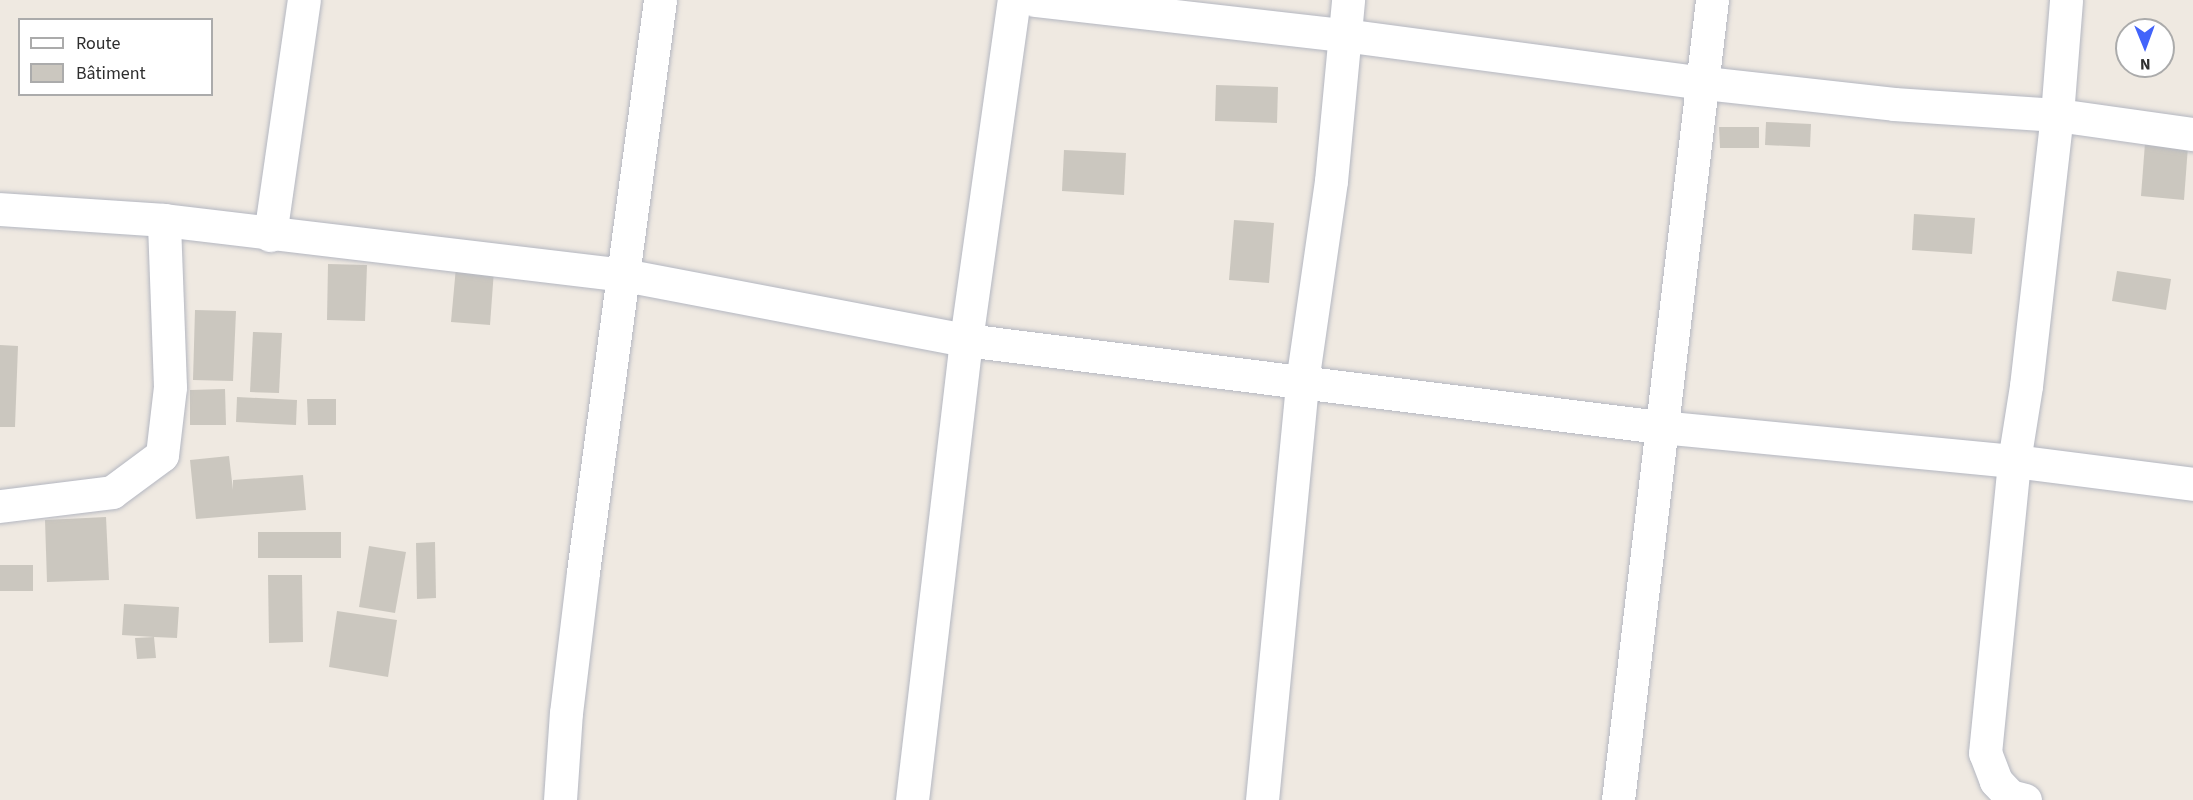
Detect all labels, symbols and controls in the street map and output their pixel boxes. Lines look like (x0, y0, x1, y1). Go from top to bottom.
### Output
legend (18, 18, 213, 96)
north arrow (2115, 18, 2175, 78)
text: Route (76, 31, 120, 56)
text: N (2140, 53, 2151, 75)
text: Bâtiment (76, 61, 146, 86)

